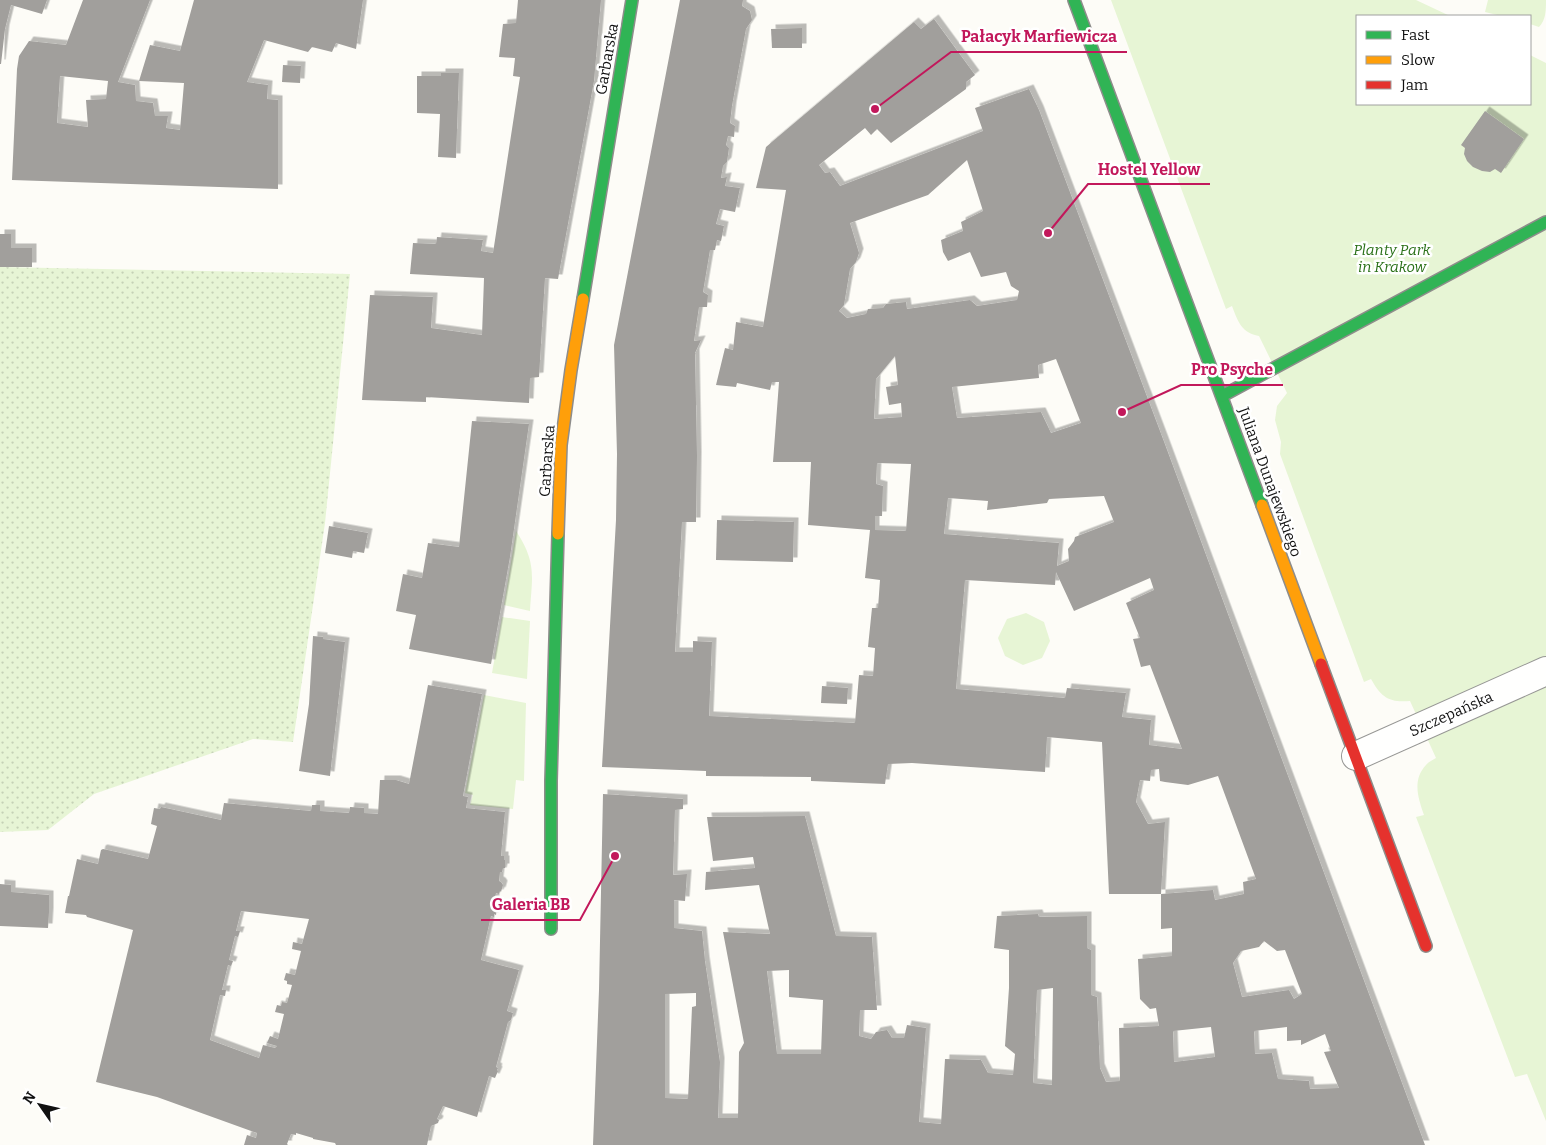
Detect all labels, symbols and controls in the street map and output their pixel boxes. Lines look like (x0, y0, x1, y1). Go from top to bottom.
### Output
legend (1356, 15, 1531, 105)
callout: Pałacyk Marfiewicza (951, 21, 1127, 52)
street label: Garbarska (592, 22, 622, 96)
text: Fast (1401, 26, 1430, 44)
text: Pałacyk Marfiewicza (961, 27, 1117, 46)
text: Slow (1401, 51, 1436, 69)
text: Jam (1400, 76, 1429, 94)
callout: Hostel Yellow (1088, 153, 1210, 184)
text: Hostel Yellow (1098, 160, 1201, 179)
park label: Planty Park in Krakow (1353, 241, 1432, 276)
callout: Pro Psyche (1181, 354, 1283, 385)
text: Pro Psyche (1191, 360, 1273, 379)
street label: Juliana Dunajewskiego (1234, 404, 1305, 559)
street label: Garbarska (536, 424, 558, 498)
street label: Szczepańska (1406, 688, 1496, 740)
callout: Galeria BB (481, 889, 580, 920)
text: Galeria BB (492, 895, 570, 914)
north arrow (15, 1080, 65, 1130)
text: N (20, 1089, 40, 1107)

